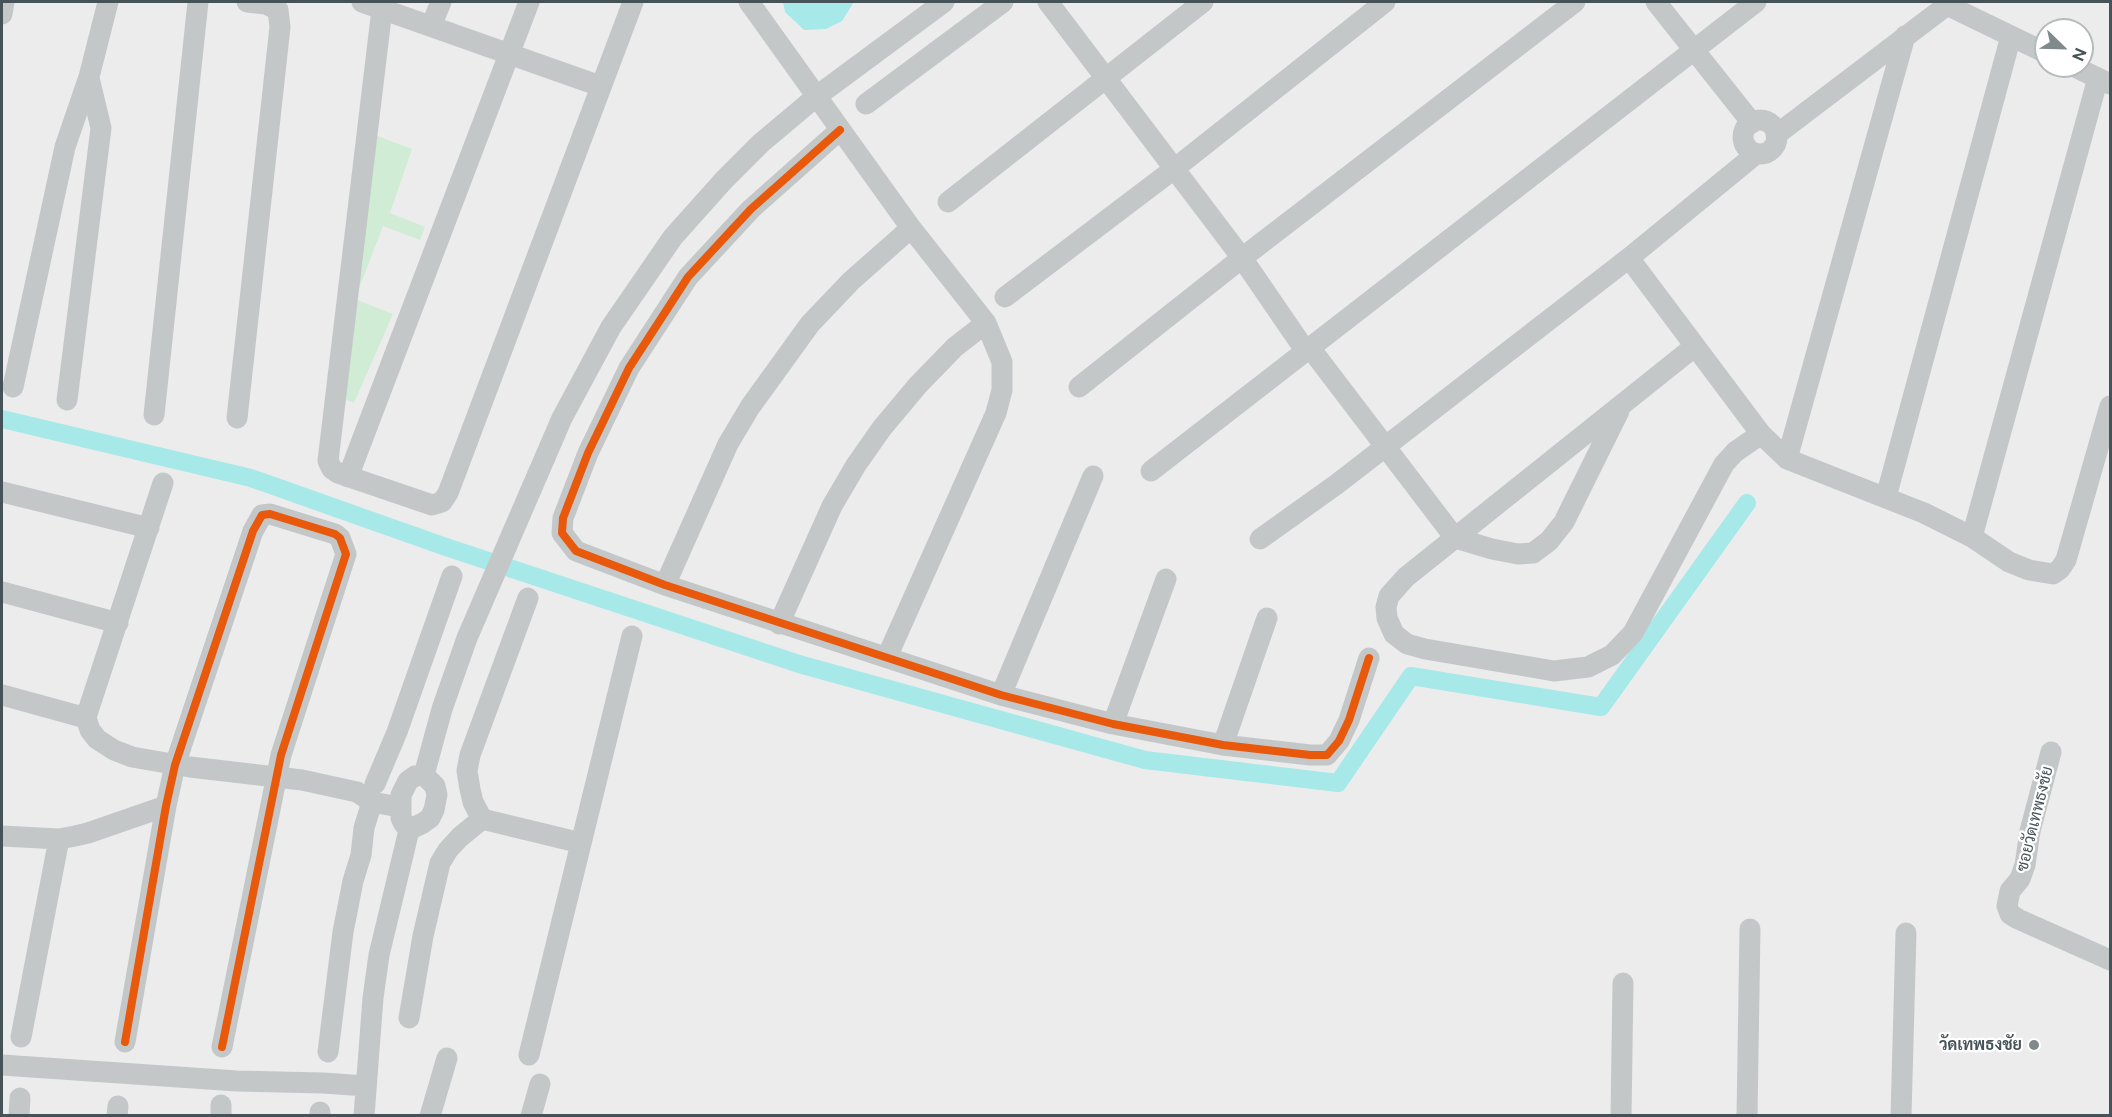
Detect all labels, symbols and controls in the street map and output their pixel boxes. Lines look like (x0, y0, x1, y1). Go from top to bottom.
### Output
north arrow (2034, 18, 2094, 78)
text: N (2068, 45, 2090, 64)
street label: ซอยวัดเทพธงชัย (2013, 764, 2057, 874)
place label: วัดเทพธงชัย (1939, 1035, 2022, 1055)
marker: วัดเทพธงชัย (2027, 1038, 2041, 1052)

